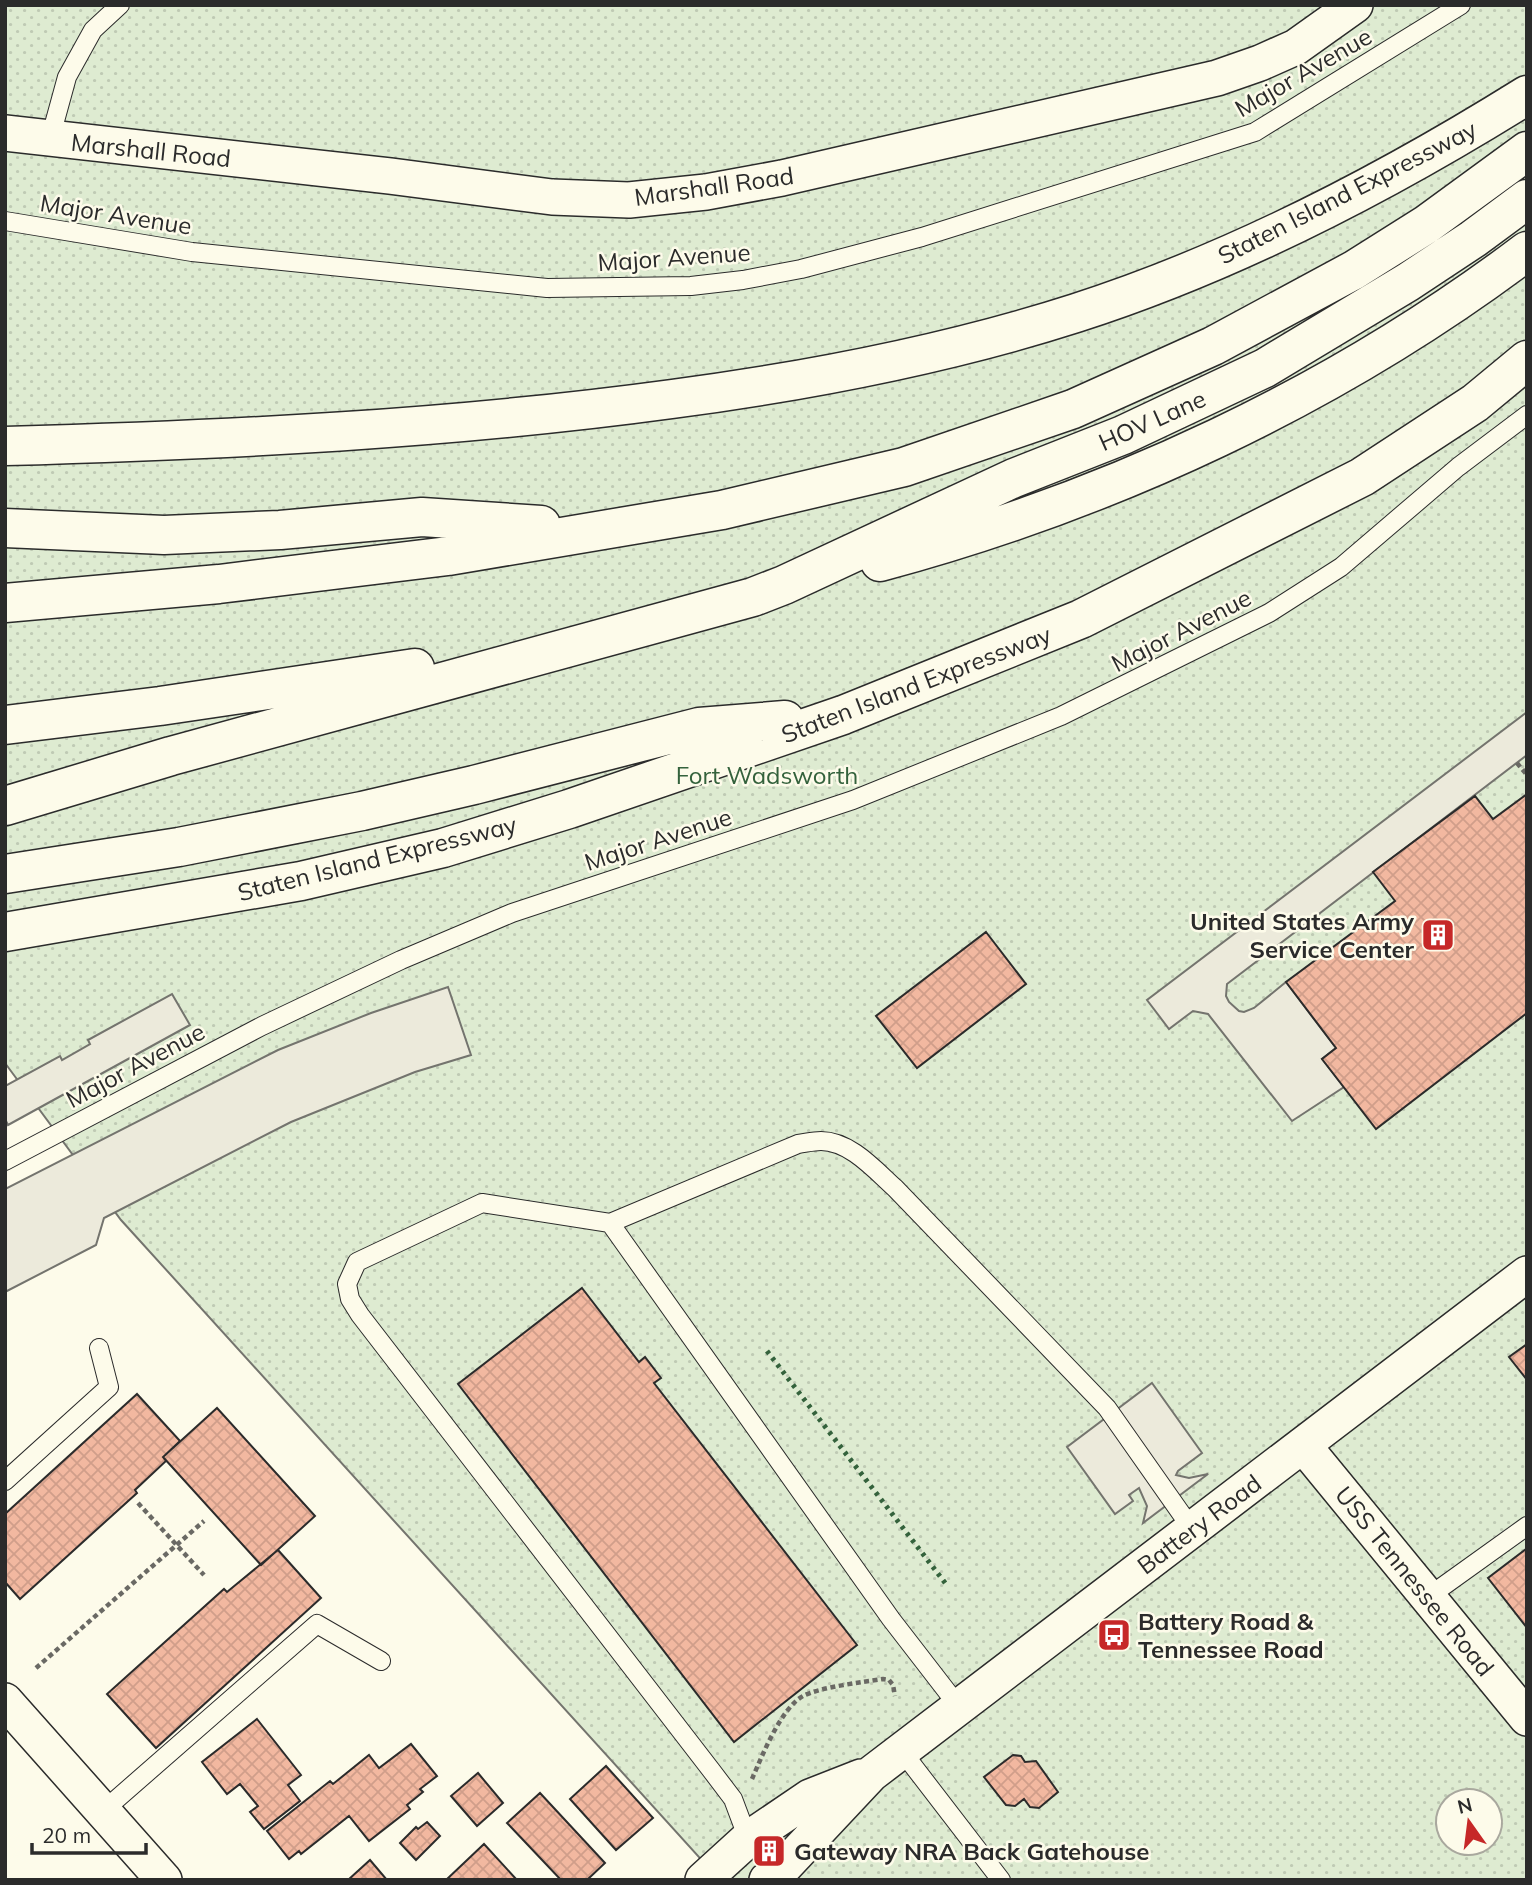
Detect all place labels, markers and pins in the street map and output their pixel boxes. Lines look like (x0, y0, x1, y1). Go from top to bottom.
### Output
place label: United States Army Service Center (1190, 906, 1415, 964)
building icon: United States Army Service Center (1419, 916, 1457, 954)
place label: Battery Road & Tennessee Road (1138, 1606, 1324, 1664)
bus stop icon: Battery Road & Tennessee Road (1095, 1616, 1133, 1654)
building icon: Gateway NRA Back Gatehouse (750, 1832, 788, 1870)
place label: Gateway NRA Back Gatehouse (794, 1836, 1149, 1866)

